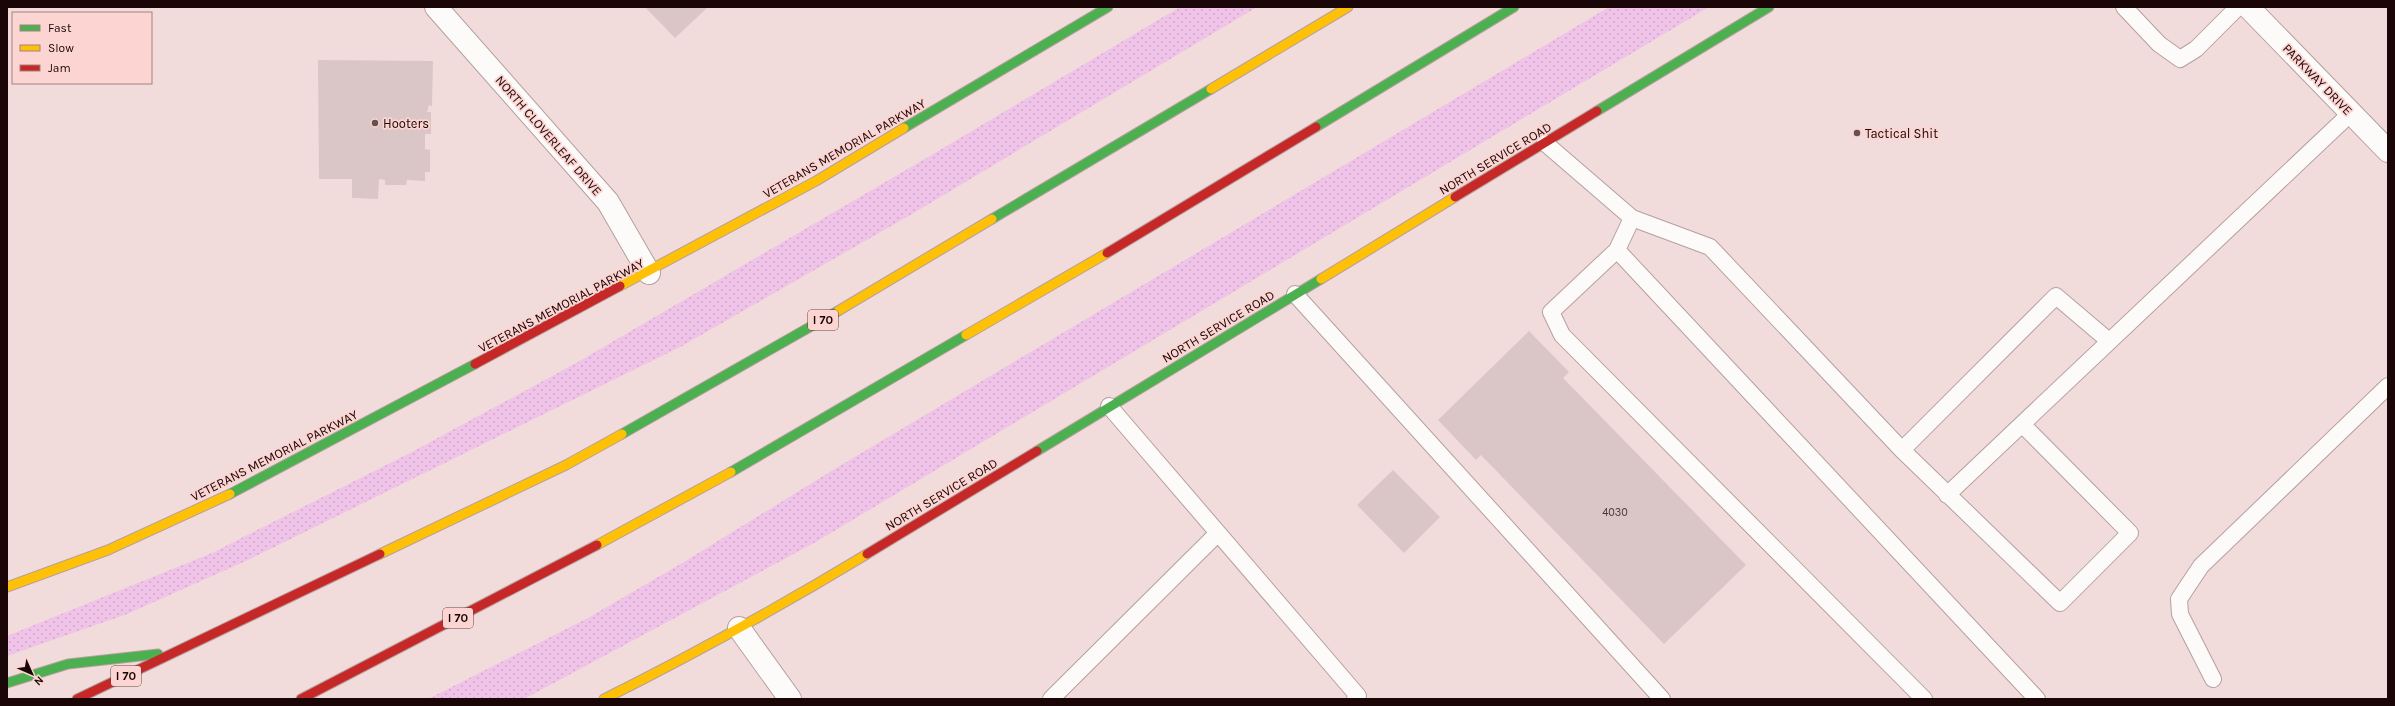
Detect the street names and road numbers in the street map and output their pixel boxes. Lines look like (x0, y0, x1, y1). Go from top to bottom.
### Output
street label: PARKWAY DRIVE (2280, 41, 2355, 118)
street label: NORTH CLOVERLEAF DRIVE (492, 72, 605, 198)
street label: VETERANS MEMORIAL PARKWAY (760, 96, 928, 201)
street label: NORTH SERVICE ROAD (1436, 119, 1554, 198)
street label: VETERANS MEMORIAL PARKWAY (476, 255, 646, 356)
street label: NORTH SERVICE ROAD (1159, 287, 1277, 366)
road number: I 70 (808, 310, 838, 330)
street label: VETERANS MEMORIAL PARKWAY (188, 407, 360, 504)
street label: NORTH SERVICE ROAD (882, 455, 1000, 534)
road number: I 70 (443, 608, 473, 628)
road number: I 70 (111, 666, 141, 686)

